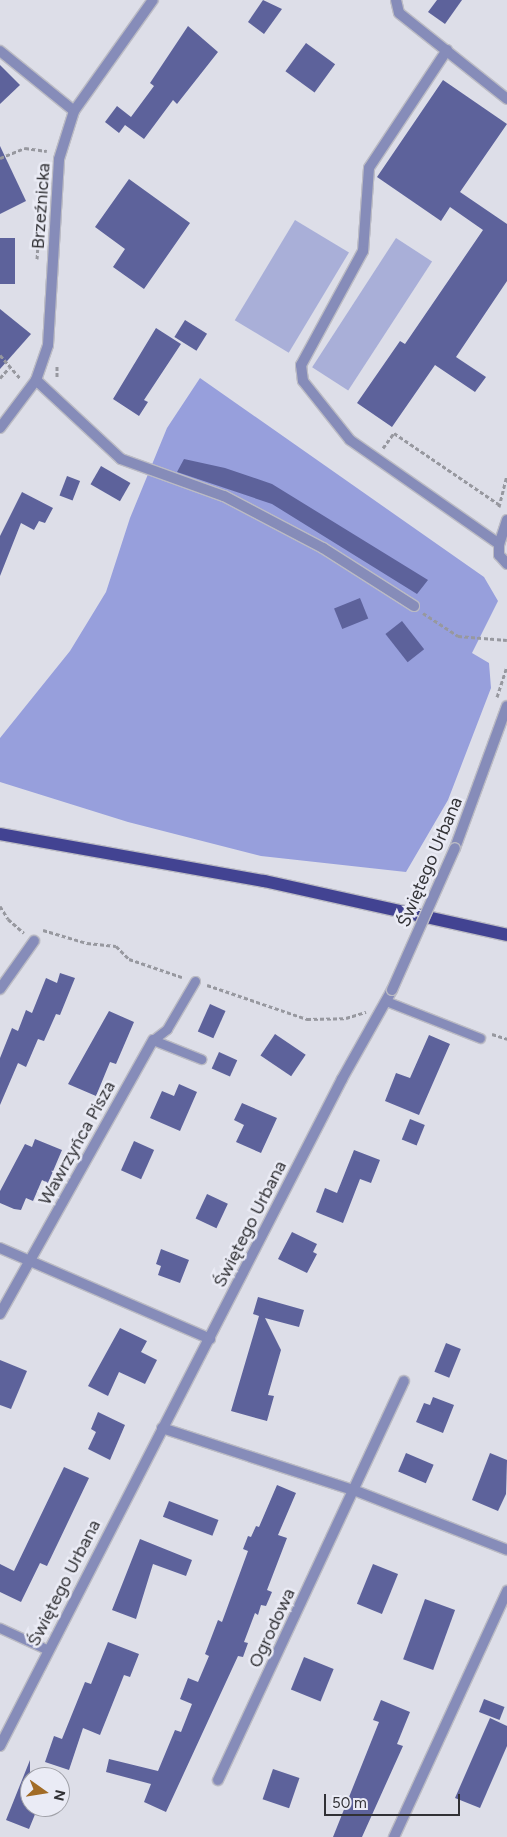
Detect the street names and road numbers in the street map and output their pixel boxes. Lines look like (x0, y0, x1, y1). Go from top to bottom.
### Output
street label: Brzeźnicka (27, 162, 55, 250)
street label: Świętego Urbana (393, 794, 467, 930)
street label: Wawrzyńca Pisza (34, 1077, 120, 1209)
street label: Świętego Urbana (209, 1157, 291, 1291)
street label: Świętego Urbana (23, 1516, 105, 1650)
street label: Ogrodowa (244, 1585, 300, 1671)

